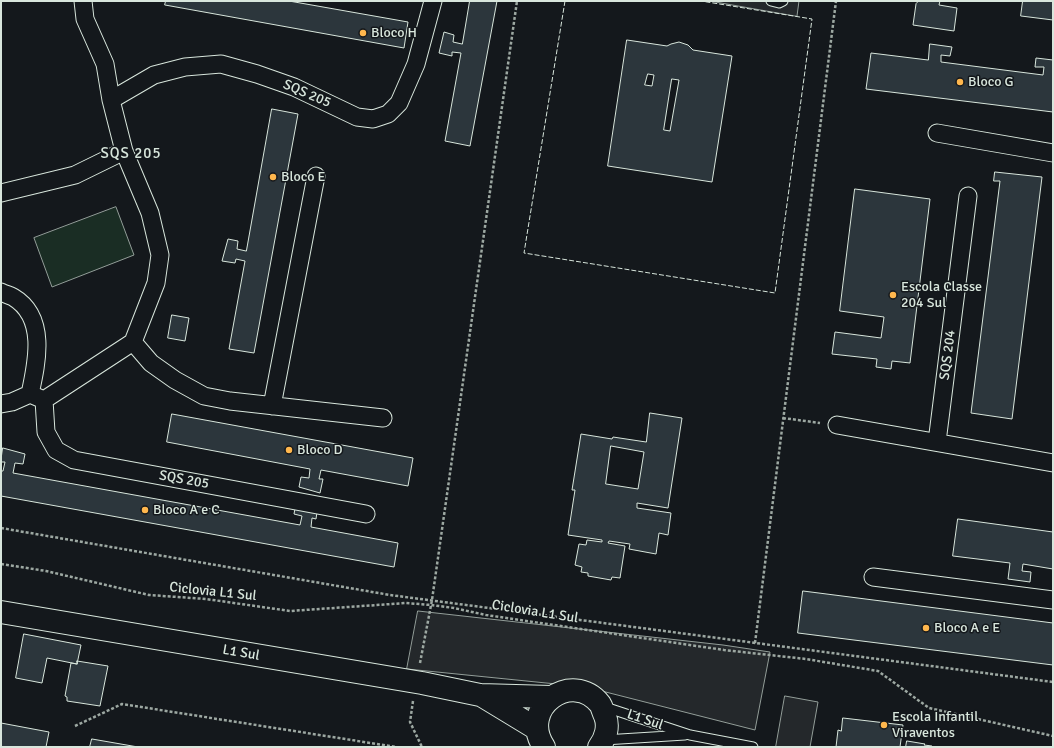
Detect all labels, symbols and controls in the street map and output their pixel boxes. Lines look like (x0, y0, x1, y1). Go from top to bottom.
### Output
place label: Bloco H (371, 25, 417, 41)
marker: Bloco H (358, 28, 368, 38)
place label: Bloco G (968, 74, 1014, 90)
street label: SQS 205 (281, 76, 333, 112)
marker: Bloco G (955, 77, 965, 87)
district label: SQS 205 (101, 145, 161, 163)
place label: Bloco E (281, 169, 326, 185)
marker: Bloco E (268, 172, 278, 182)
place label: Escola Classe 204 Sul (901, 279, 982, 312)
marker: Escola Classe 204 Sul (888, 290, 898, 300)
street label: SQS 204 (937, 329, 959, 381)
place label: Bloco D (297, 442, 343, 458)
marker: Bloco D (284, 445, 294, 455)
street label: SQS 205 (158, 467, 210, 493)
place label: Bloco A e C (153, 502, 220, 518)
marker: Bloco A e C (140, 505, 150, 515)
street label: Ciclovia L1 Sul (169, 579, 257, 605)
street label: Ciclovia L1 Sul (490, 597, 580, 627)
place label: Bloco A e E (934, 620, 1000, 636)
marker: Bloco A e E (921, 623, 931, 633)
street label: L1 Sul (221, 641, 261, 665)
street label: L1 Sul (625, 706, 665, 734)
place label: Escola Infantil Viraventos (892, 709, 978, 742)
marker: Escola Infantil Viraventos (879, 720, 889, 730)

